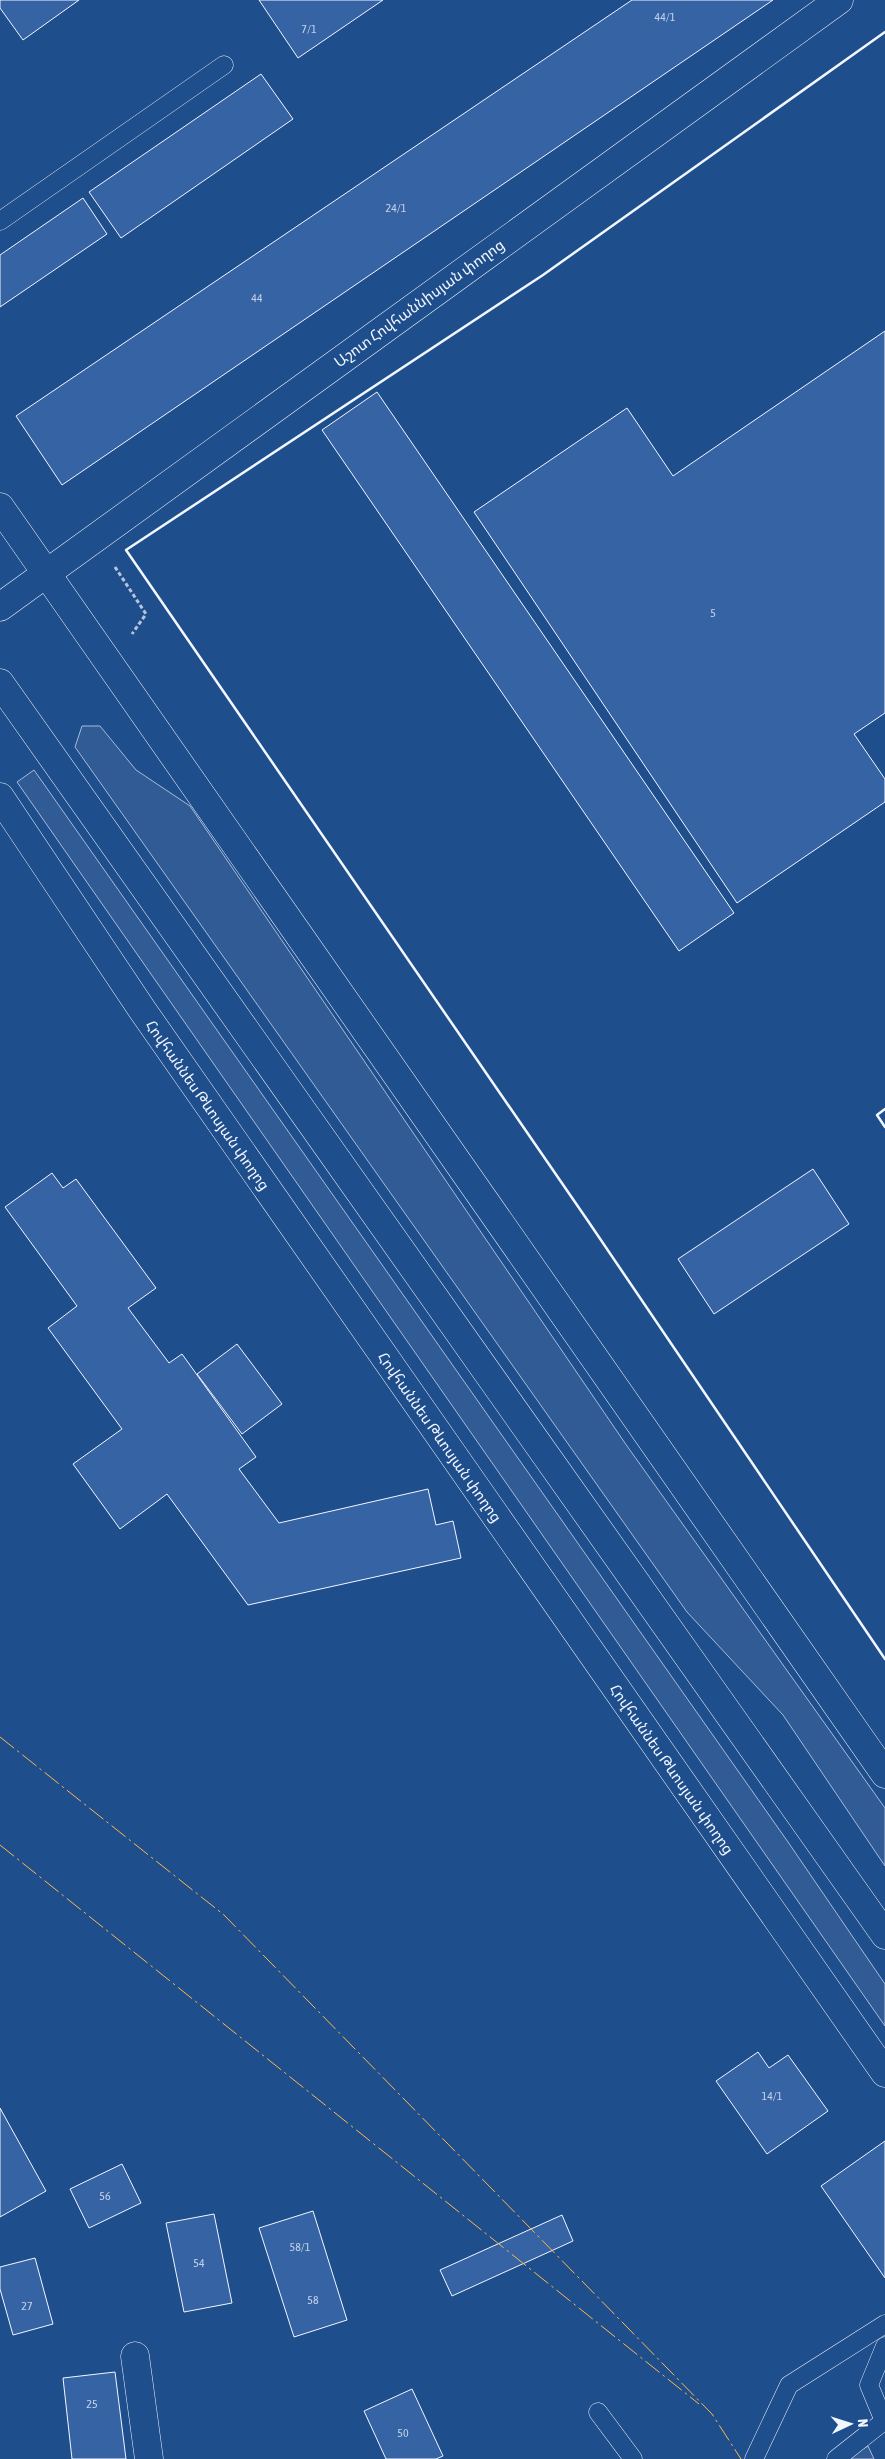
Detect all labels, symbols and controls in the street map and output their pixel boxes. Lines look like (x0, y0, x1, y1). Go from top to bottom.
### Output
house number: 44/1 (655, 10, 676, 24)
house number: 7/1 (301, 22, 317, 36)
house number: 24/1 (386, 201, 407, 215)
street label: Աշոտ Հովհաննիսյան փողոց (331, 236, 508, 371)
house number: 44 (251, 291, 263, 305)
house number: 5 (710, 606, 716, 620)
street label: Հովհաննես Թևոսյան փողոց (142, 1017, 273, 1194)
street label: Հովհաննես Թևոսյան փողոց (374, 1349, 505, 1526)
street label: Հովհաննես Թևոսյան փողոց (606, 1681, 737, 1858)
house number: 14/1 (762, 2089, 783, 2103)
house number: 56 (99, 2189, 111, 2203)
house number: 58/1 (290, 2240, 311, 2254)
house number: 54 (193, 2256, 205, 2270)
house number: 58 (307, 2293, 319, 2307)
house number: 27 (21, 2299, 33, 2313)
house number: 25 (86, 2397, 98, 2411)
north arrow (825, 2399, 875, 2449)
text: N (855, 2418, 871, 2428)
house number: 50 (397, 2426, 409, 2440)

